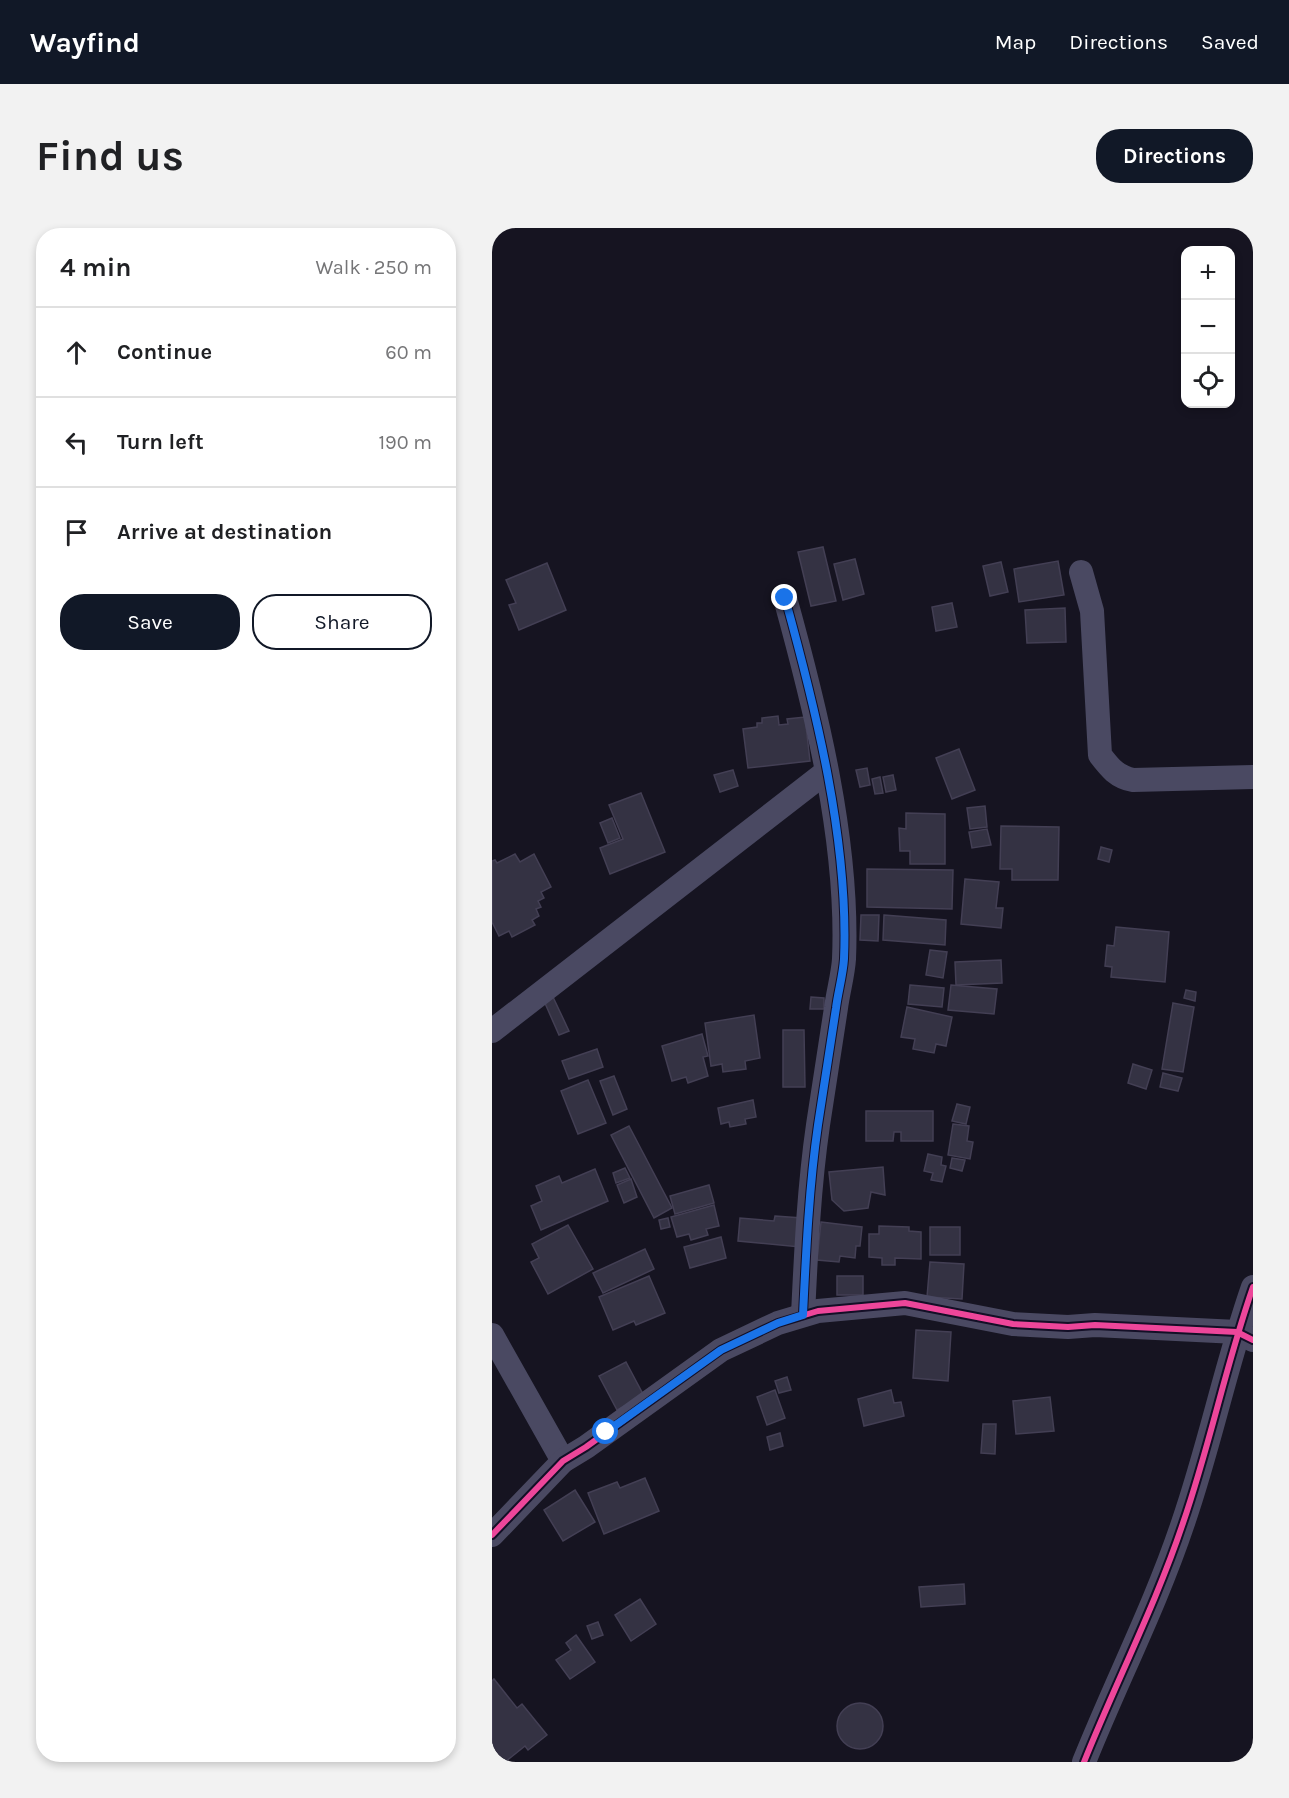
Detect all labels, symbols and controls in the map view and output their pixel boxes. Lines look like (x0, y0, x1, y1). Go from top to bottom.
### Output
text: Wayfind (30, 26, 140, 59)
text: Map (995, 30, 1036, 54)
text: Directions (1069, 30, 1168, 54)
text: Saved (1201, 30, 1259, 54)
button: Directions (1096, 129, 1253, 183)
text: Find us (36, 131, 184, 181)
map controls (1181, 246, 1235, 408)
button: + (1181, 246, 1235, 300)
text: 4 min (60, 252, 131, 283)
text: Walk · 250 m (316, 256, 432, 279)
button: − (1181, 300, 1235, 354)
icon: ahead (60, 336, 93, 369)
text: Continue (117, 339, 212, 365)
text: 60 m (385, 341, 432, 364)
button: locate (1181, 354, 1235, 408)
icon: left (60, 426, 93, 459)
text: Turn left (117, 429, 204, 455)
text: 190 m (378, 431, 432, 454)
icon: arrive (60, 516, 93, 549)
text: Arrive at destination (117, 519, 332, 545)
route end (771, 584, 797, 610)
button: Save (60, 594, 240, 650)
button: Share (252, 594, 432, 650)
route start (592, 1418, 618, 1444)

